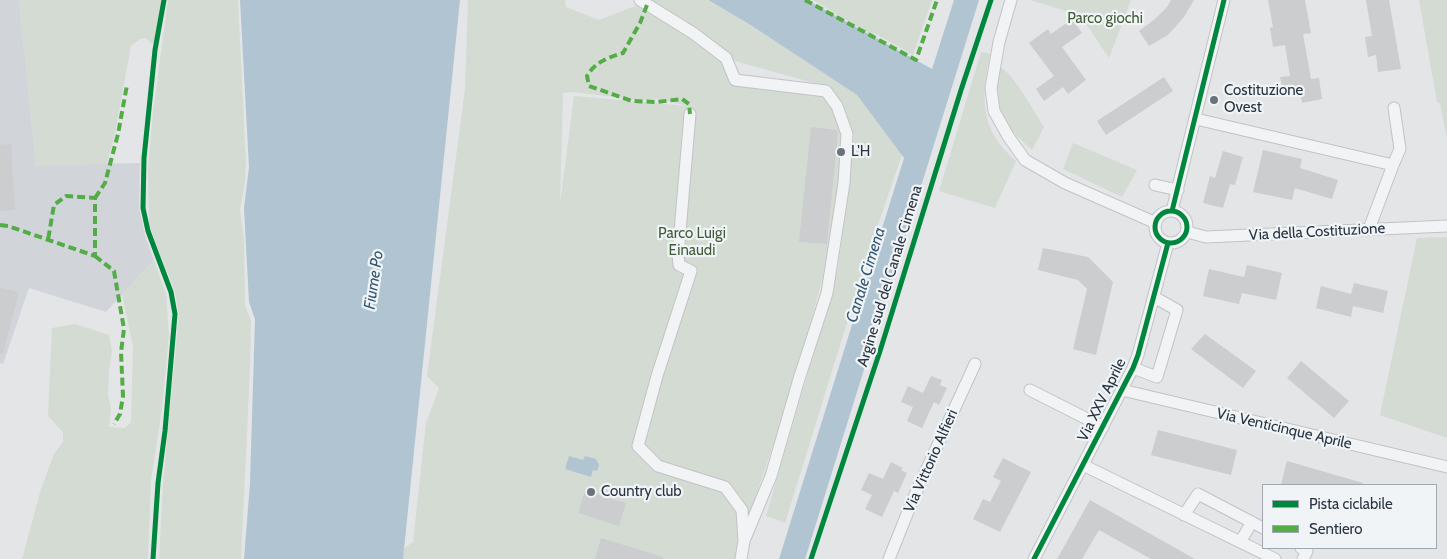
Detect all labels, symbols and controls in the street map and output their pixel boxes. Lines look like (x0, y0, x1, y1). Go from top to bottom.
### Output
park label: Parco giochi (1067, 10, 1143, 28)
place label: Costituzione Ovest (1224, 82, 1303, 117)
marker: Costituzione Ovest (1208, 94, 1220, 106)
place label: L'H (851, 143, 870, 161)
marker: L'H (835, 146, 847, 158)
street label: Argine sud del Canale Cimena (854, 183, 926, 369)
street label: Via della Costituzione (1248, 219, 1386, 245)
park label: Parco Luigi Einaudi (658, 225, 726, 260)
water label: Canale Cimena (842, 225, 890, 325)
water label: Fiume Po (360, 249, 388, 311)
street label: Via XXV Aprile (1074, 355, 1130, 445)
street label: Via Venticinque Aprile (1215, 405, 1353, 453)
street label: Via Vittorio Alfieri (900, 407, 962, 515)
place label: Country club (601, 483, 682, 501)
legend (1262, 484, 1437, 549)
marker: Country club (585, 486, 597, 498)
text: Pista ciclabile (1309, 495, 1393, 513)
text: Sentiero (1309, 520, 1362, 538)

